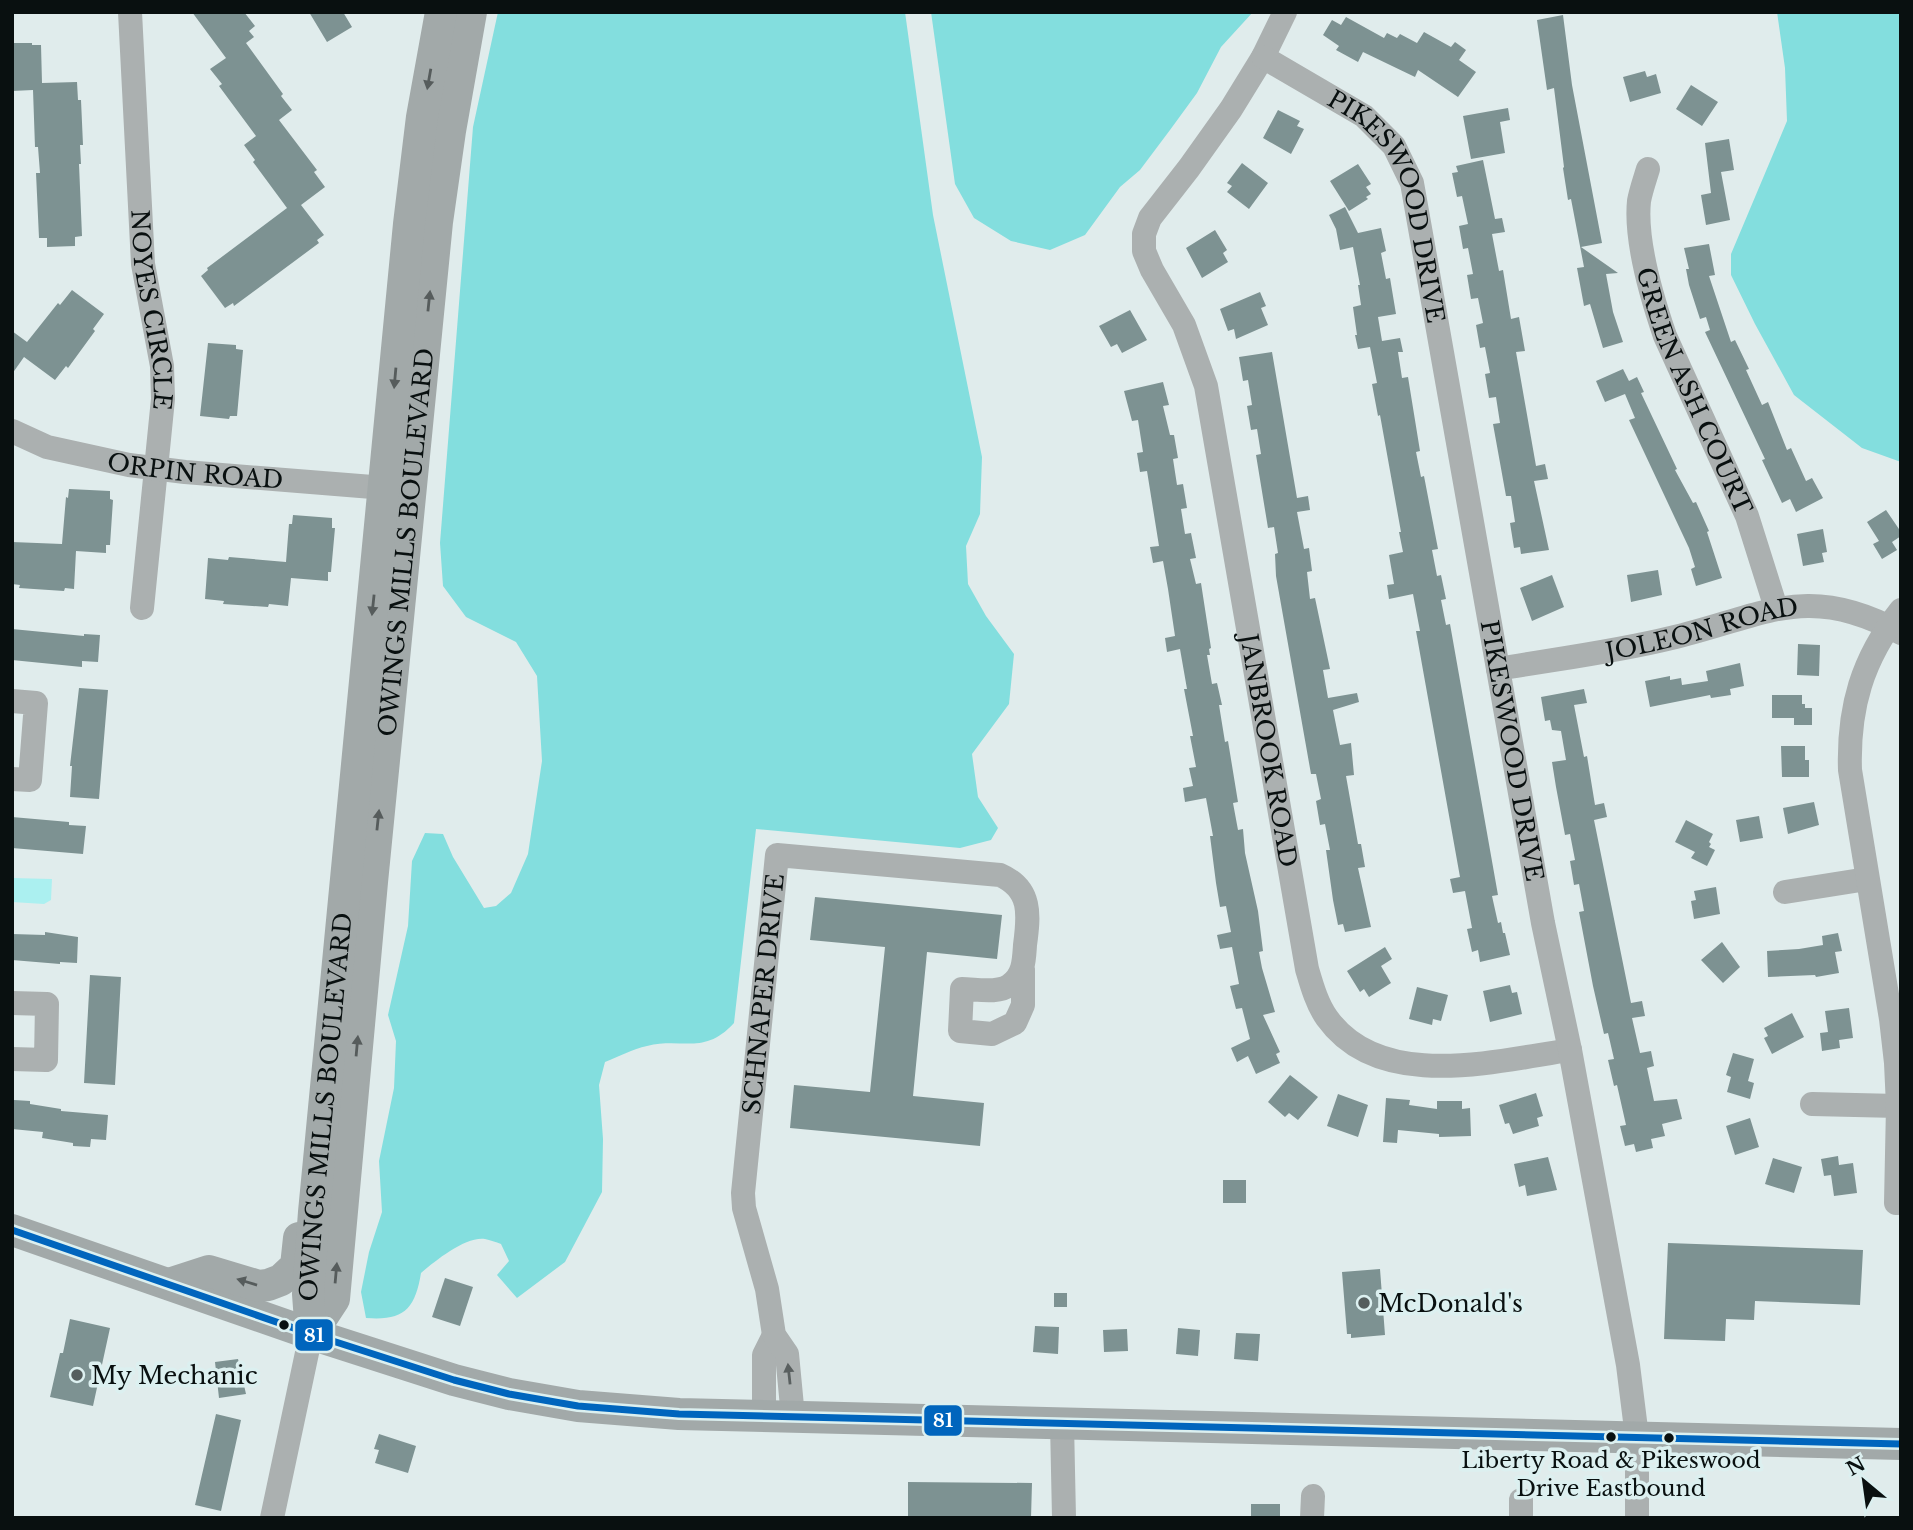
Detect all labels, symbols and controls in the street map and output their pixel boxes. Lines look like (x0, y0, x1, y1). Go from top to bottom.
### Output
one-way arrow (423, 68, 434, 90)
street label: PIKESWOOD DRIVE (1323, 84, 1451, 325)
street label: NOYES CIRCLE (126, 209, 178, 412)
street label: GREEN ASH COURT (1631, 264, 1759, 519)
one-way arrow (424, 289, 435, 311)
street label: OWINGS MILLS BOULEVARD (372, 347, 439, 738)
one-way arrow (389, 368, 400, 390)
street label: ORPIN ROAD (105, 446, 284, 494)
street label: JOLEON ROAD (1600, 592, 1800, 666)
one-way arrow (368, 594, 379, 616)
street label: PIKESWOOD DRIVE (1475, 618, 1550, 884)
street label: JANBROOK ROAD (1234, 628, 1304, 869)
one-way arrow (373, 808, 384, 830)
street label: SCHNAPER DRIVE (736, 872, 790, 1116)
street label: OWINGS MILLS BOULEVARD (293, 911, 357, 1302)
one-way arrow (352, 1035, 363, 1057)
one-way arrow (331, 1261, 342, 1283)
one-way arrow (237, 1277, 258, 1287)
place label: McDonald's (1378, 1289, 1523, 1318)
marker: McDonald's (1356, 1295, 1372, 1311)
unlabelled marker (277, 1318, 291, 1332)
line badge: 81 (294, 1318, 334, 1352)
text: 81 (304, 1324, 324, 1347)
place label: My Mechanic (91, 1361, 258, 1390)
one-way arrow (783, 1363, 794, 1385)
marker: My Mechanic (69, 1367, 85, 1383)
line badge: 81 (923, 1404, 963, 1437)
text: 81 (933, 1409, 953, 1432)
marker: Liberty Road & Pikeswood Drive Eastbound (1604, 1430, 1618, 1444)
unlabelled marker (1662, 1431, 1676, 1445)
north arrow (1829, 1446, 1899, 1516)
place label: Liberty Road & Pikeswood Drive Eastbound (1461, 1447, 1761, 1502)
text: N (1843, 1452, 1870, 1481)

